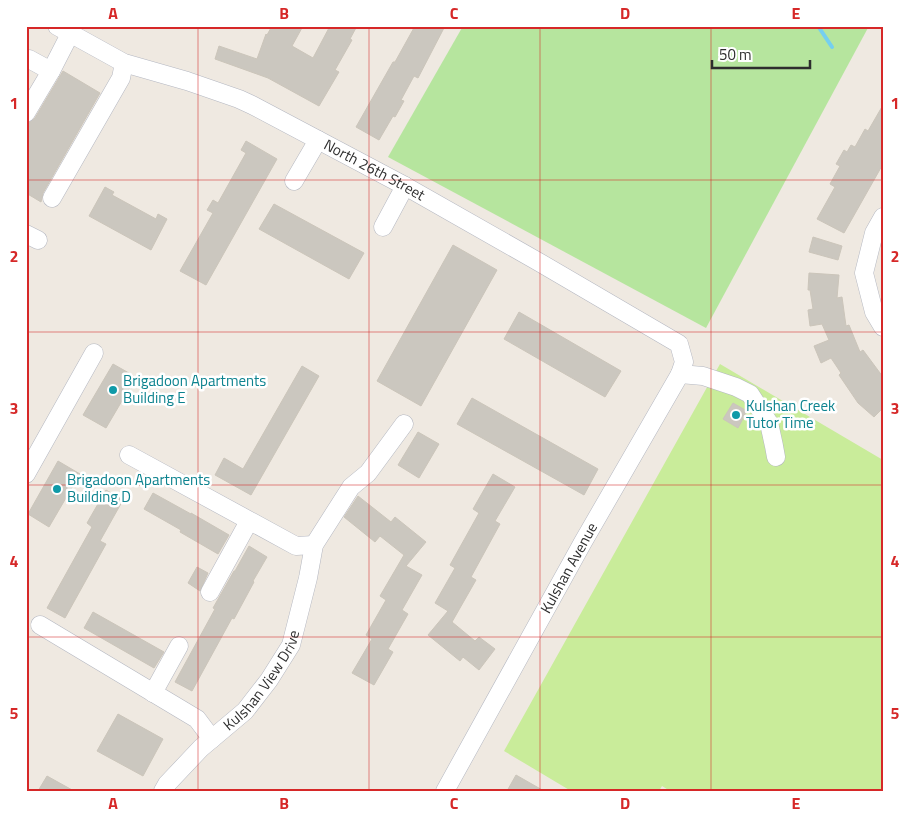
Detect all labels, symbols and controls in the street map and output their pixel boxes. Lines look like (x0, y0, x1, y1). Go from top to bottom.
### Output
text: A (108, 1, 118, 25)
text: B (279, 1, 289, 25)
text: C (450, 1, 459, 25)
text: D (620, 1, 630, 25)
text: E (792, 1, 801, 25)
scale bar (712, 38, 809, 70)
text: 50 m (719, 43, 752, 66)
text: 1 (10, 91, 18, 115)
text: 1 (891, 91, 899, 115)
street label: North 26th Street (320, 133, 430, 207)
text: 2 (10, 244, 18, 268)
text: 2 (891, 244, 899, 268)
place label: Brigadoon Apartments Building E (123, 369, 266, 409)
marker: Brigadoon Apartments Building E (107, 384, 119, 396)
place label: Kulshan Creek Tutor Time (746, 394, 835, 434)
text: 3 (10, 396, 18, 420)
text: 3 (891, 396, 899, 420)
marker: Kulshan Creek Tutor Time (730, 409, 742, 421)
place label: Brigadoon Apartments Building D (67, 468, 210, 508)
marker: Brigadoon Apartments Building D (51, 483, 63, 495)
street label: Kulshan Avenue (534, 518, 603, 617)
text: 4 (10, 549, 19, 573)
text: 4 (891, 549, 900, 573)
street label: Kulshan View Drive (218, 628, 305, 736)
text: 5 (10, 701, 19, 725)
text: 5 (891, 701, 900, 725)
text: A (108, 791, 118, 815)
text: B (279, 791, 289, 815)
text: C (450, 791, 459, 815)
text: D (620, 791, 630, 815)
text: E (792, 791, 801, 815)

